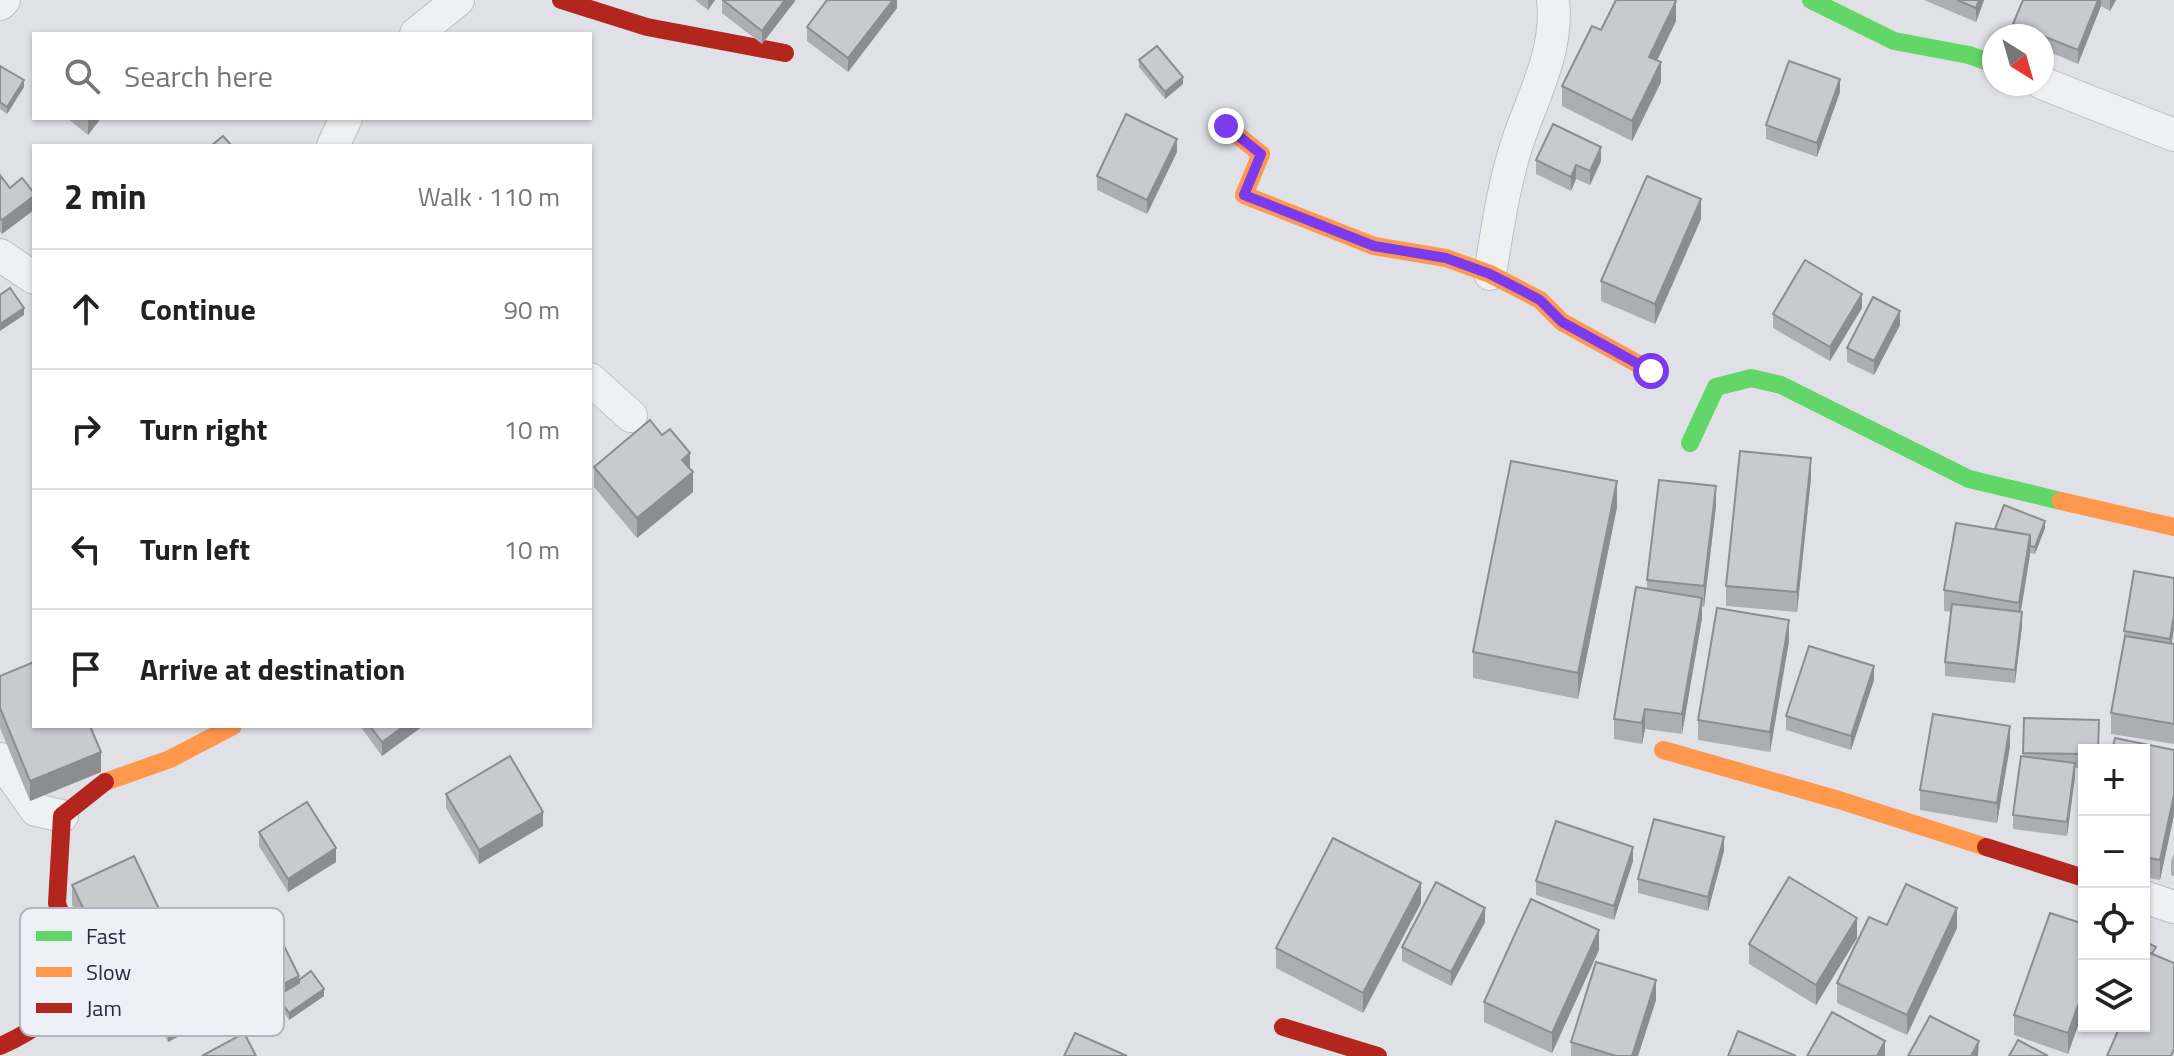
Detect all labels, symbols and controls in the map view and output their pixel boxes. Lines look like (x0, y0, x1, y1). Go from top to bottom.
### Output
north arrow (1982, 24, 2054, 96)
search box (32, 32, 592, 120)
text: Search here (124, 53, 273, 99)
icon: search (60, 54, 104, 98)
route end (1208, 108, 1244, 144)
text: 2 min (64, 170, 147, 222)
text: Walk · 110 m (418, 177, 560, 216)
text: Continue (140, 286, 256, 332)
icon: ahead (64, 287, 108, 331)
text: 90 m (503, 290, 560, 329)
route start (1633, 353, 1669, 389)
text: Turn right (140, 406, 268, 452)
icon: right (64, 407, 108, 451)
text: 10 m (503, 410, 560, 449)
text: Turn left (140, 526, 250, 572)
icon: left (64, 527, 108, 571)
text: 10 m (503, 530, 560, 569)
text: Arrive at destination (140, 646, 405, 692)
icon: arrive (64, 647, 108, 691)
map controls (2078, 744, 2150, 1032)
button: + (2078, 744, 2150, 816)
button: − (2078, 816, 2150, 888)
button: locate (2078, 888, 2150, 960)
legend (20, 908, 284, 1036)
text: Fast (86, 919, 126, 953)
text: Slow (86, 955, 132, 989)
button: layers (2078, 960, 2150, 1032)
text: Jam (86, 991, 122, 1025)

